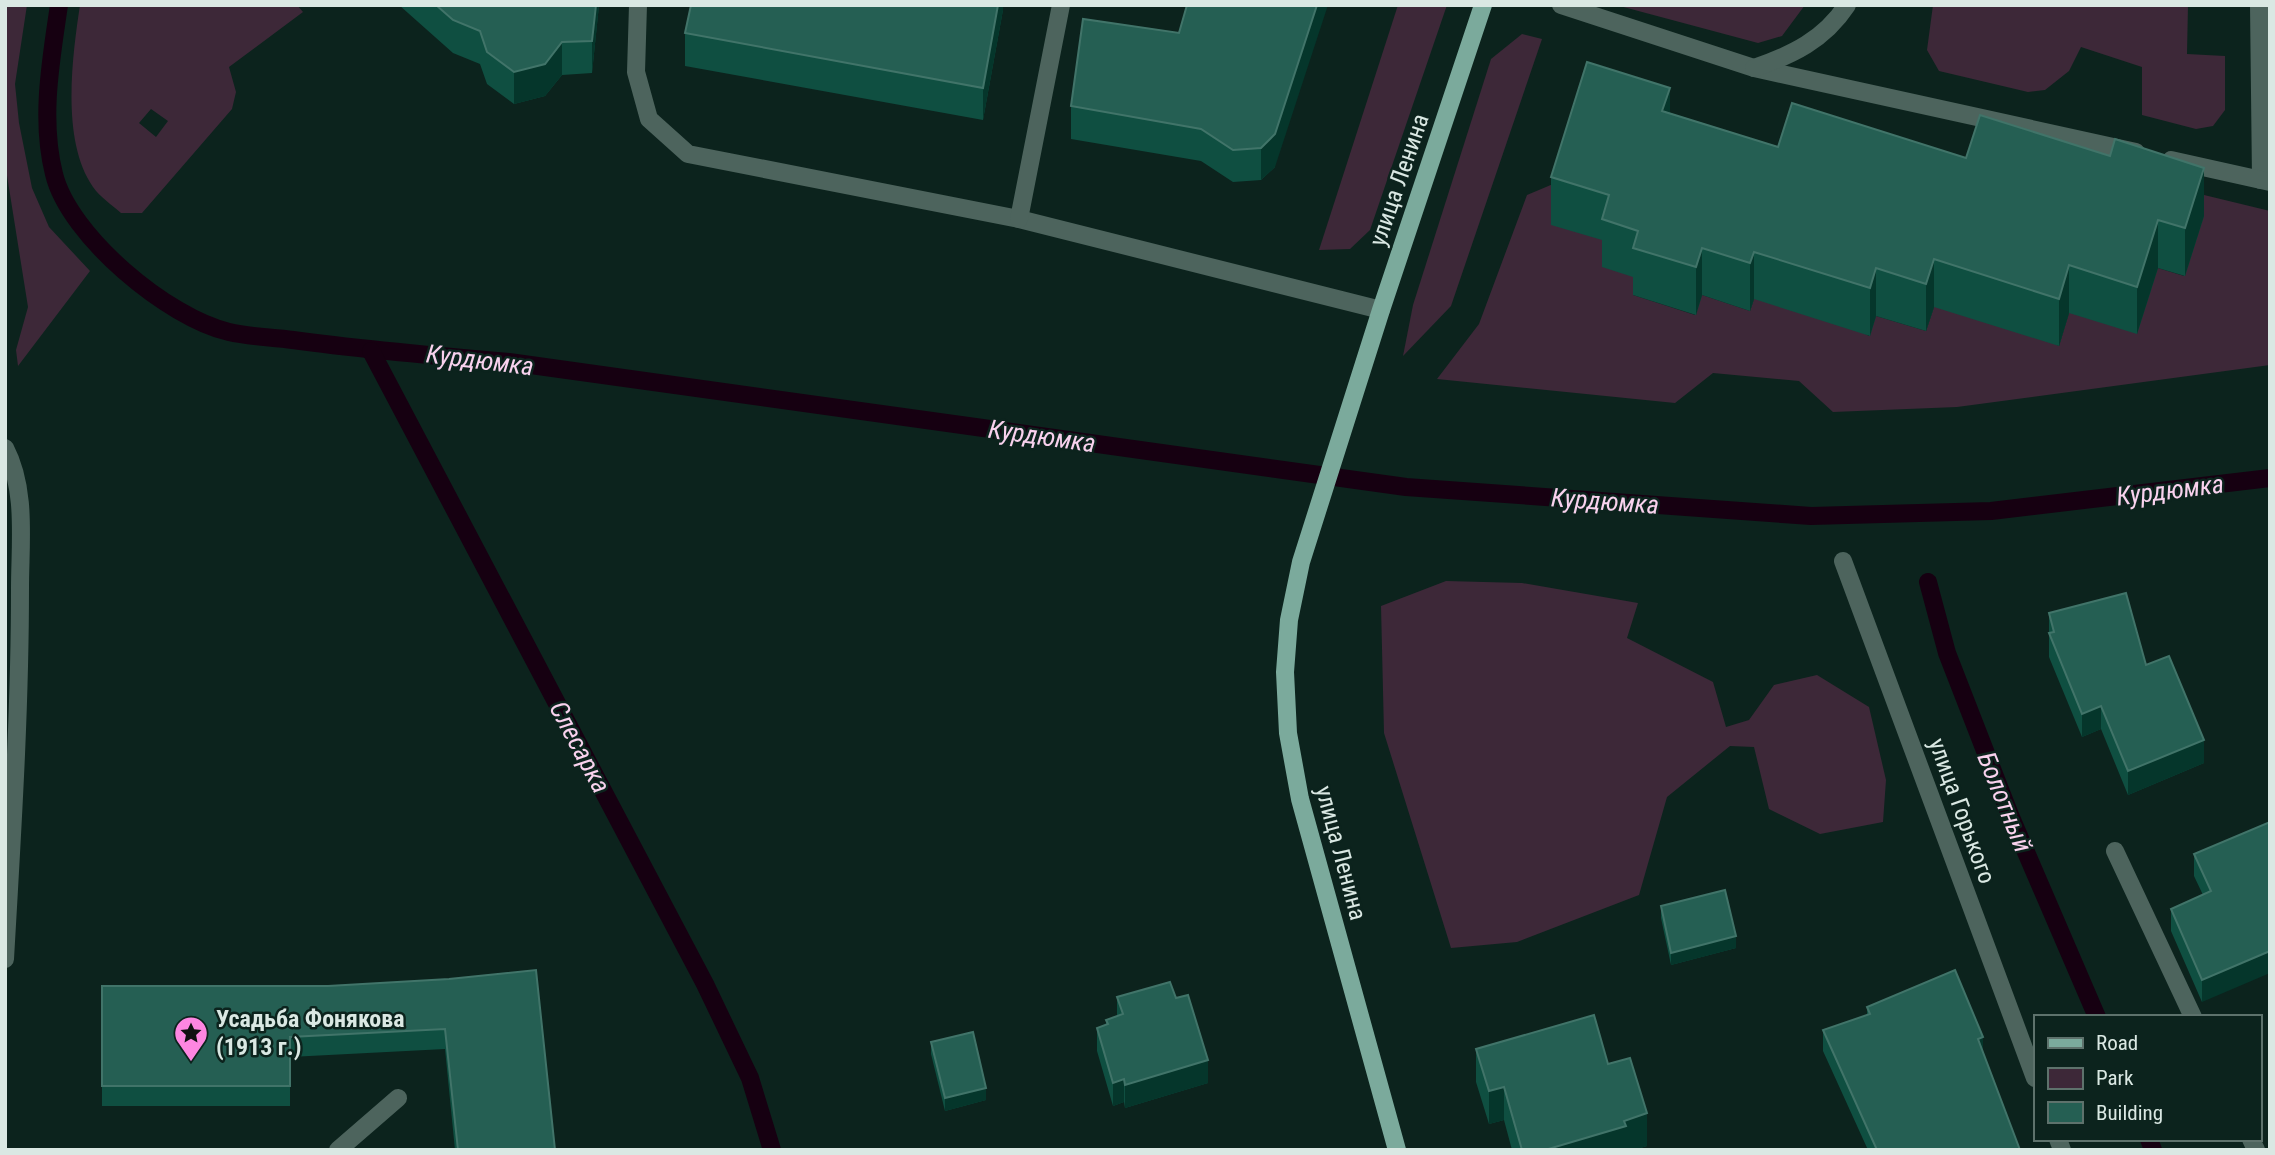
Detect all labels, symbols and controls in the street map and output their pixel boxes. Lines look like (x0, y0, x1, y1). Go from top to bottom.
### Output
street label: улица Ленина (1363, 110, 1435, 250)
water label: Курдюмка (424, 339, 536, 381)
water label: Курдюмка (986, 414, 1098, 458)
water label: Курдюмка (2114, 469, 2226, 511)
water label: Курдюмка (1550, 482, 1660, 520)
water label: Слесарка (543, 696, 617, 798)
street label: улица Горького (1923, 735, 2001, 887)
water label: Болотный (1971, 748, 2039, 857)
street label: улица Ленина (1310, 783, 1372, 923)
place label: Усадьба Фонякова (1913 г.) (216, 1005, 405, 1061)
place icon: Усадьба Фонякова (1913 г.) (172, 1014, 210, 1063)
legend (2034, 1015, 2261, 1141)
text: Road (2096, 1031, 2138, 1055)
text: Park (2096, 1066, 2134, 1090)
text: Building (2096, 1101, 2163, 1125)

